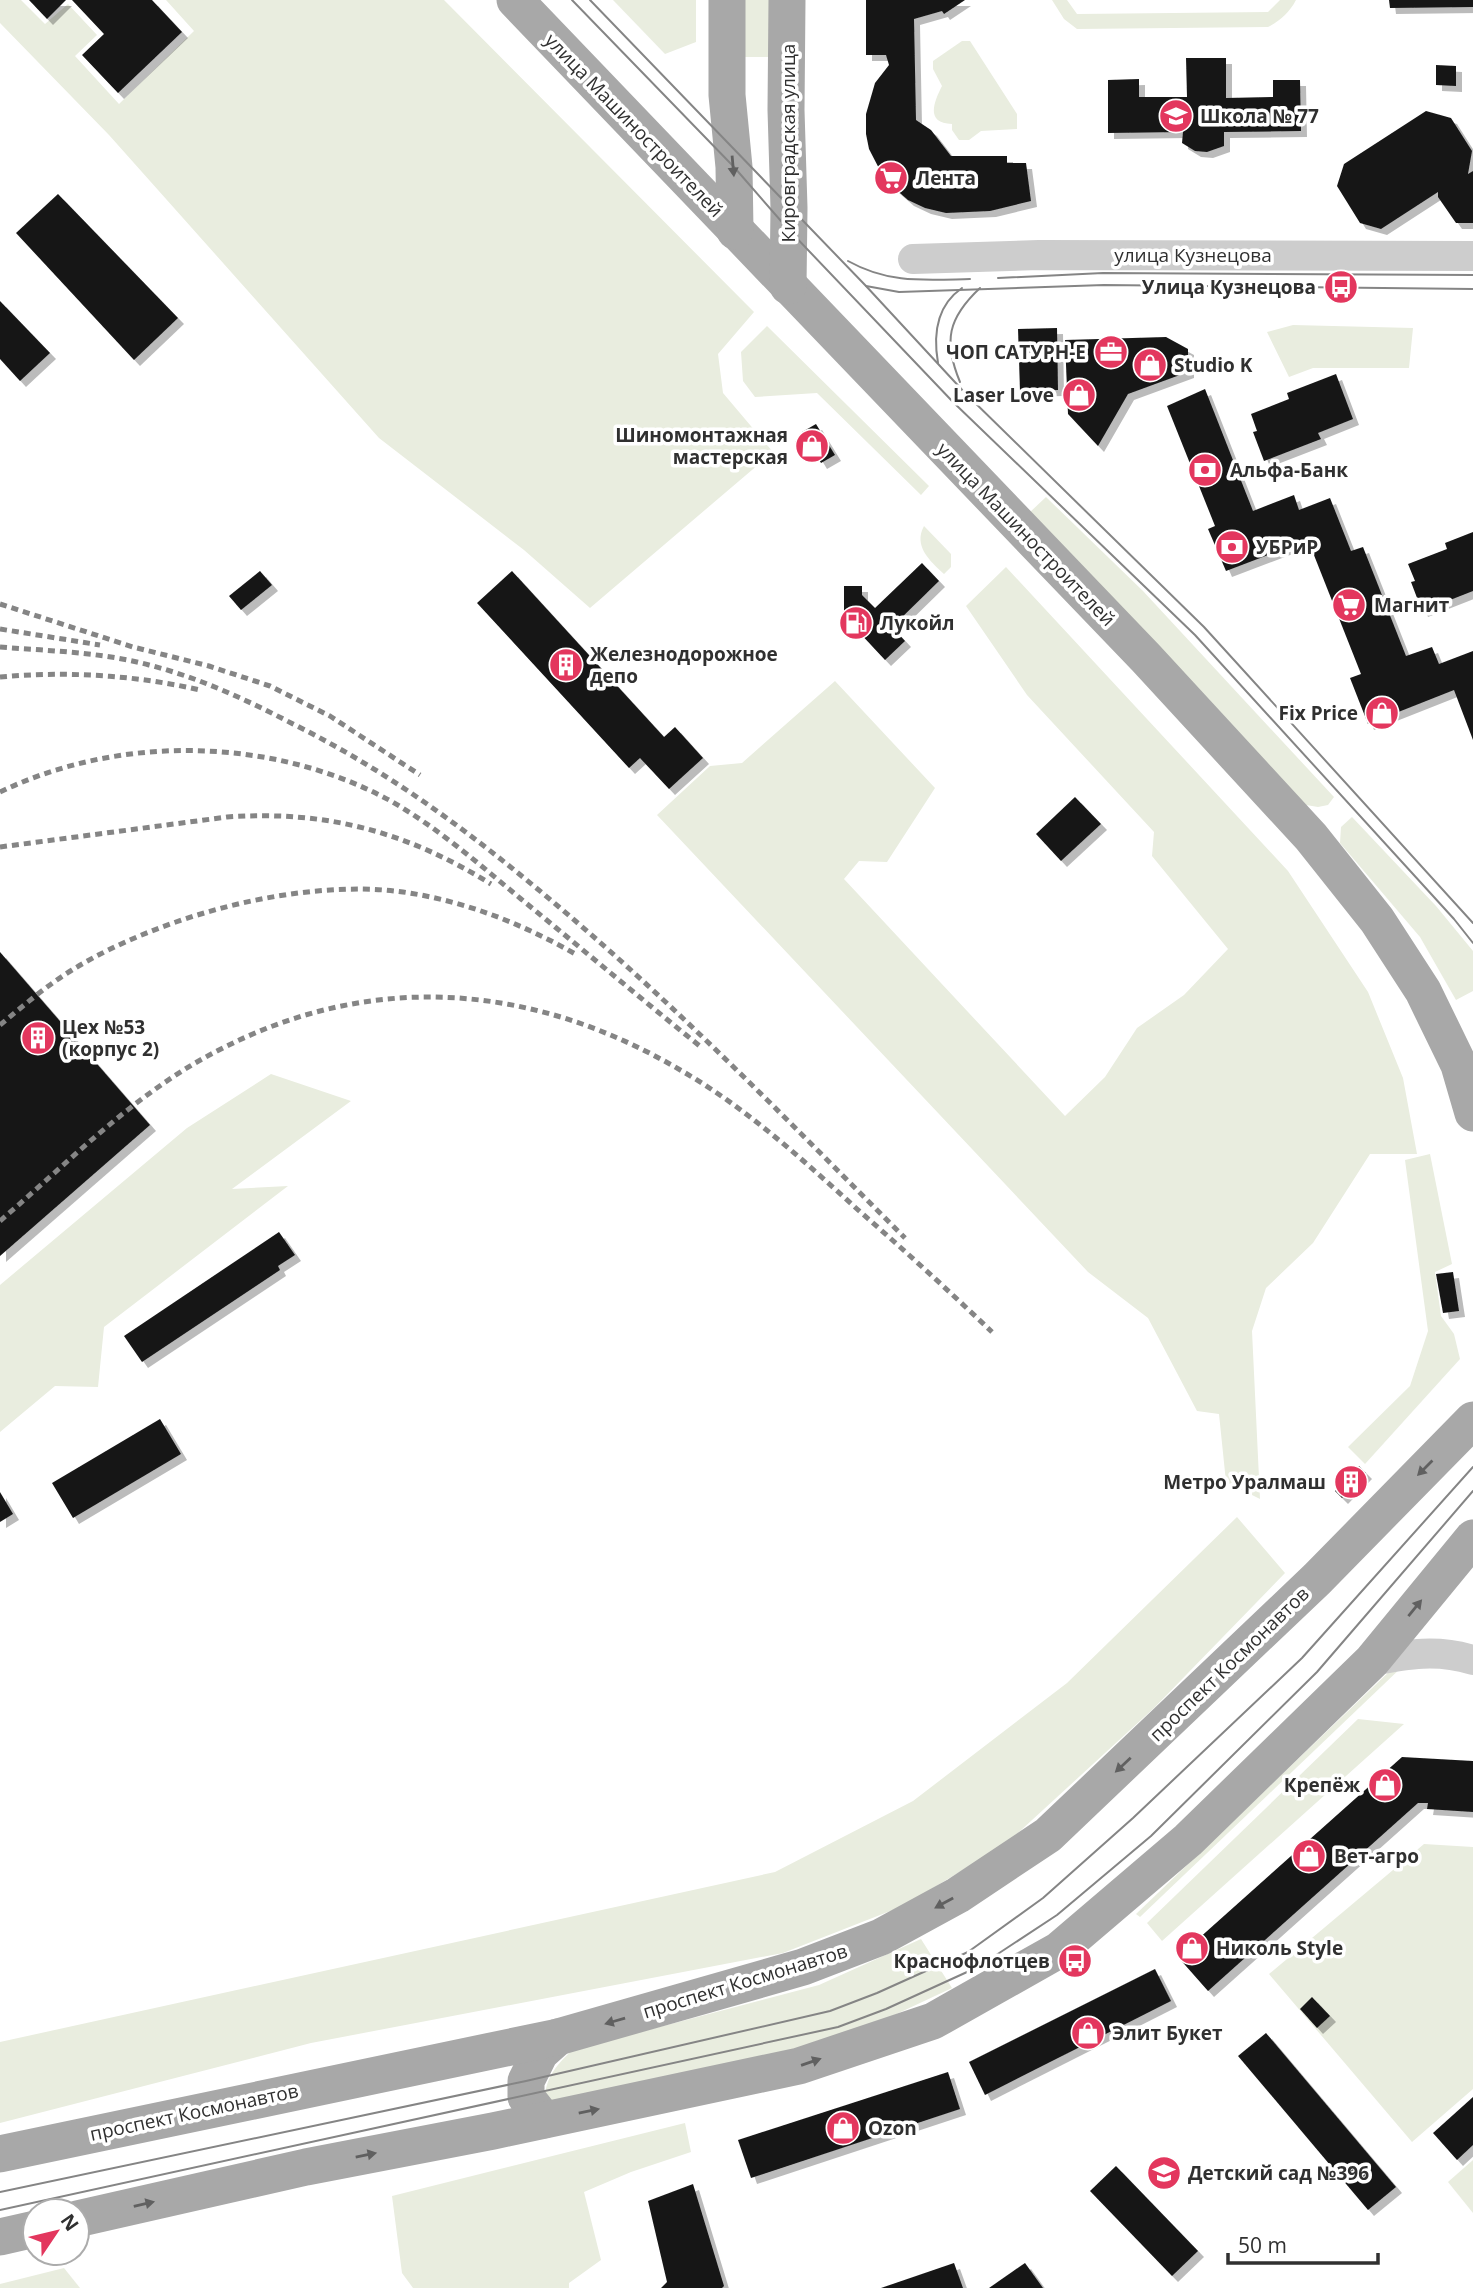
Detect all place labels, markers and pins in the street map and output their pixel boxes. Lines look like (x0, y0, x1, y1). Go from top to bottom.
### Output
school or university icon: Школа № 77 (1157, 97, 1195, 135)
place label: Школа № 77 (1200, 103, 1319, 129)
supermarket icon: Лента (872, 159, 910, 197)
place label: Лента (916, 165, 976, 191)
bus stop icon: Улица Кузнецова (1322, 268, 1360, 306)
place label: Улица Кузнецова (1142, 274, 1316, 300)
office icon: ЧОП САТУРН-Е (1092, 333, 1130, 371)
place label: ЧОП САТУРН-Е (946, 339, 1086, 365)
shop icon: Studio K (1131, 346, 1169, 384)
place label: Studio K (1174, 352, 1253, 378)
shop icon: Laser Love (1060, 376, 1098, 414)
place label: Laser Love (953, 382, 1054, 408)
place label: Шиномонтажная мастерская (615, 422, 788, 470)
shop icon: Шиномонтажная мастерская (793, 427, 831, 465)
bank icon: Альфа-Банк (1186, 451, 1224, 489)
place label: Альфа-Банк (1230, 457, 1348, 483)
bank icon: УБРиР (1213, 528, 1251, 566)
place label: УБРиР (1256, 534, 1318, 560)
supermarket icon: Магнит (1330, 586, 1368, 624)
place label: Магнит (1374, 592, 1450, 618)
fuel station icon: Лукойл (837, 604, 875, 642)
place label: Лукойл (880, 610, 954, 636)
place label: Железнодорожное депо (590, 641, 778, 689)
building icon: Железнодорожное депо (547, 646, 585, 684)
shop icon: Fix Price (1363, 694, 1401, 732)
place label: Fix Price (1279, 700, 1358, 726)
place label: Цех №53 (корпус 2) (62, 1014, 159, 1062)
building icon: Цех №53 (корпус 2) (19, 1019, 57, 1057)
building icon: Метро Уралмаш (1332, 1463, 1370, 1501)
place label: Метро Уралмаш (1163, 1469, 1326, 1495)
shop icon: Крепёж (1366, 1766, 1404, 1804)
place label: Крепёж (1284, 1772, 1360, 1798)
shop icon: Вет-агро (1290, 1837, 1328, 1875)
place label: Вет-агро (1334, 1843, 1419, 1869)
shop icon: Николь Style (1173, 1929, 1211, 1967)
place label: Николь Style (1216, 1935, 1343, 1961)
bus stop icon: Краснофлотцев (1056, 1942, 1094, 1980)
place label: Краснофлотцев (893, 1948, 1050, 1974)
shop icon: Элит Букет (1069, 2014, 1107, 2052)
place label: Элит Букет (1112, 2020, 1223, 2046)
shop icon: Ozon (824, 2109, 862, 2147)
place label: Ozon (868, 2115, 917, 2141)
school or university icon: Детский сад №396 (1145, 2154, 1183, 2192)
place label: Детский сад №396 (1188, 2160, 1369, 2186)

